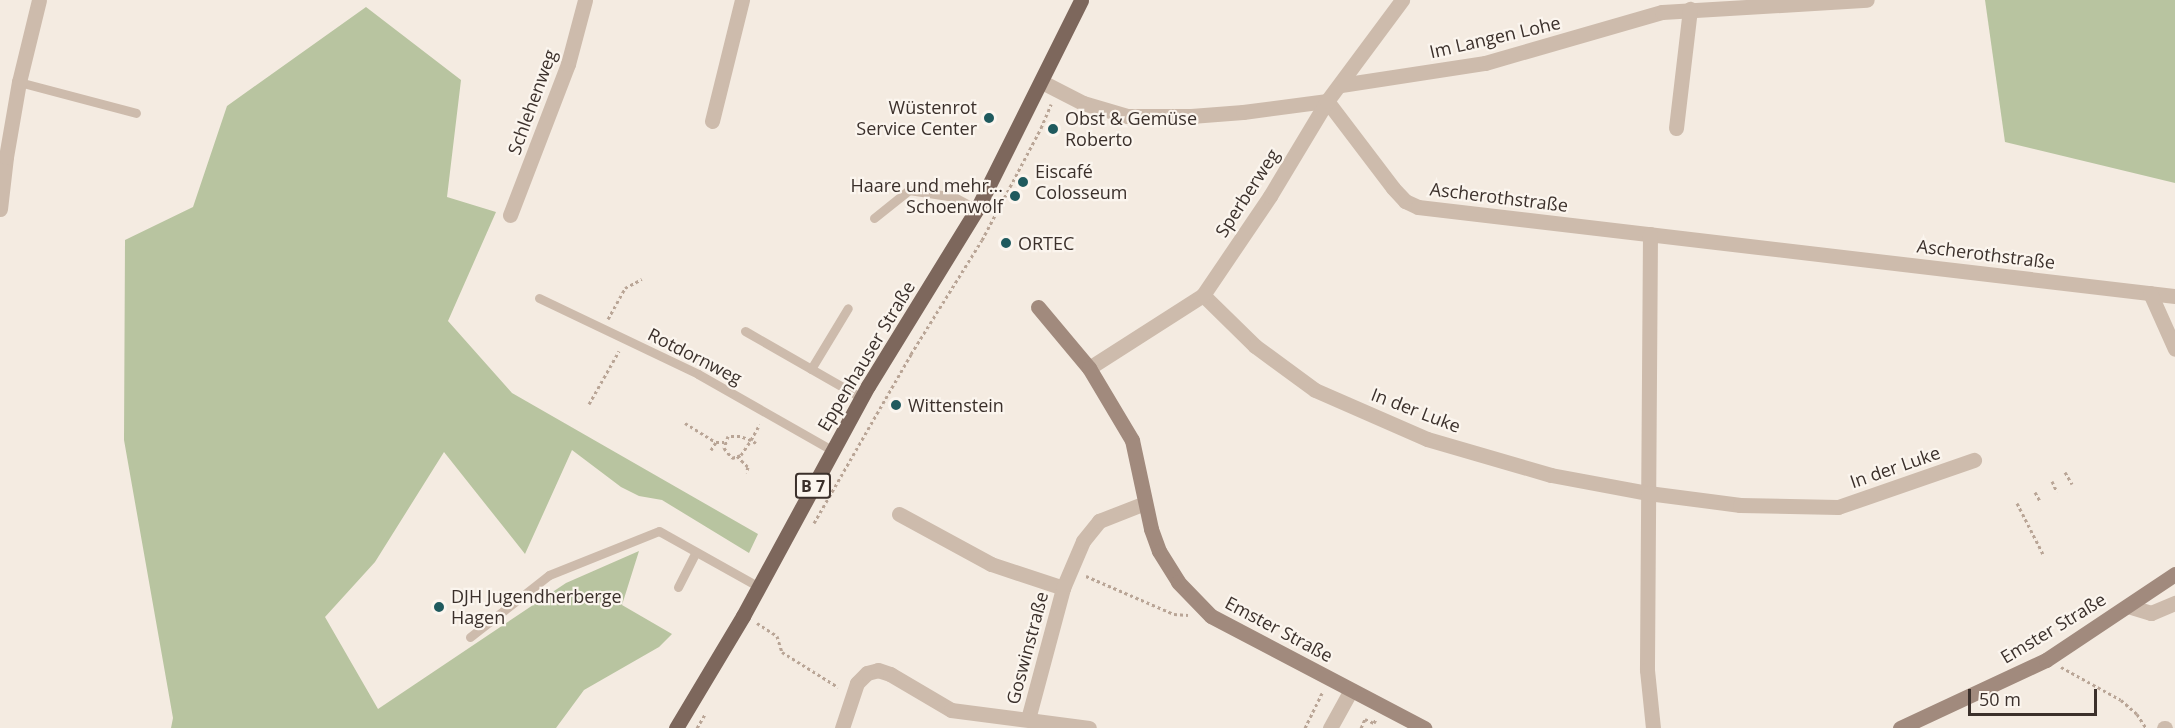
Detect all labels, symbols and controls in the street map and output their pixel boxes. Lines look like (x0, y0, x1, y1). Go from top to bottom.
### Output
street label: Im Langen Lohe (1427, 11, 1563, 63)
street label: Schlehenweg (503, 47, 561, 157)
place label: Wüstenrot Service Center (856, 97, 977, 140)
place label: Obst & Gemüse Roberto (1065, 108, 1197, 150)
marker: Wüstenrot Service Center (982, 111, 996, 125)
marker: Obst & Gemüse Roberto (1046, 122, 1060, 136)
street label: Sperberweg (1211, 145, 1283, 241)
place label: Eiscafé Colosseum (1035, 161, 1128, 204)
place label: Haare und mehr... Schoenwolf (850, 175, 1003, 218)
marker: Eiscafé Colosseum (1016, 175, 1030, 189)
street label: Ascherothstraße (1429, 178, 1569, 216)
marker: Haare und mehr... Schoenwolf (1008, 189, 1022, 203)
place label: ORTEC (1018, 232, 1074, 254)
street label: Ascherothstraße (1916, 235, 2056, 273)
marker: ORTEC (999, 236, 1013, 250)
street label: Eppenhauser Straße (813, 277, 919, 435)
street label: Rotdornweg (644, 323, 746, 389)
street label: In der Luke (1368, 383, 1464, 437)
place label: Wittenstein (908, 394, 1004, 416)
marker: Wittenstein (889, 398, 903, 412)
street label: In der Luke (1847, 442, 1943, 492)
road number: B 7 (794, 473, 832, 499)
place label: DJH Jugendherberge Hagen (451, 586, 622, 628)
street label: Emster Straße (1997, 588, 2109, 668)
street label: Goswinstraße (1002, 589, 1052, 707)
street label: Emster Straße (1222, 592, 1336, 666)
marker: DJH Jugendherberge Hagen (432, 600, 446, 614)
scale bar (1971, 677, 2100, 715)
text: 50 m (1979, 687, 2021, 711)

